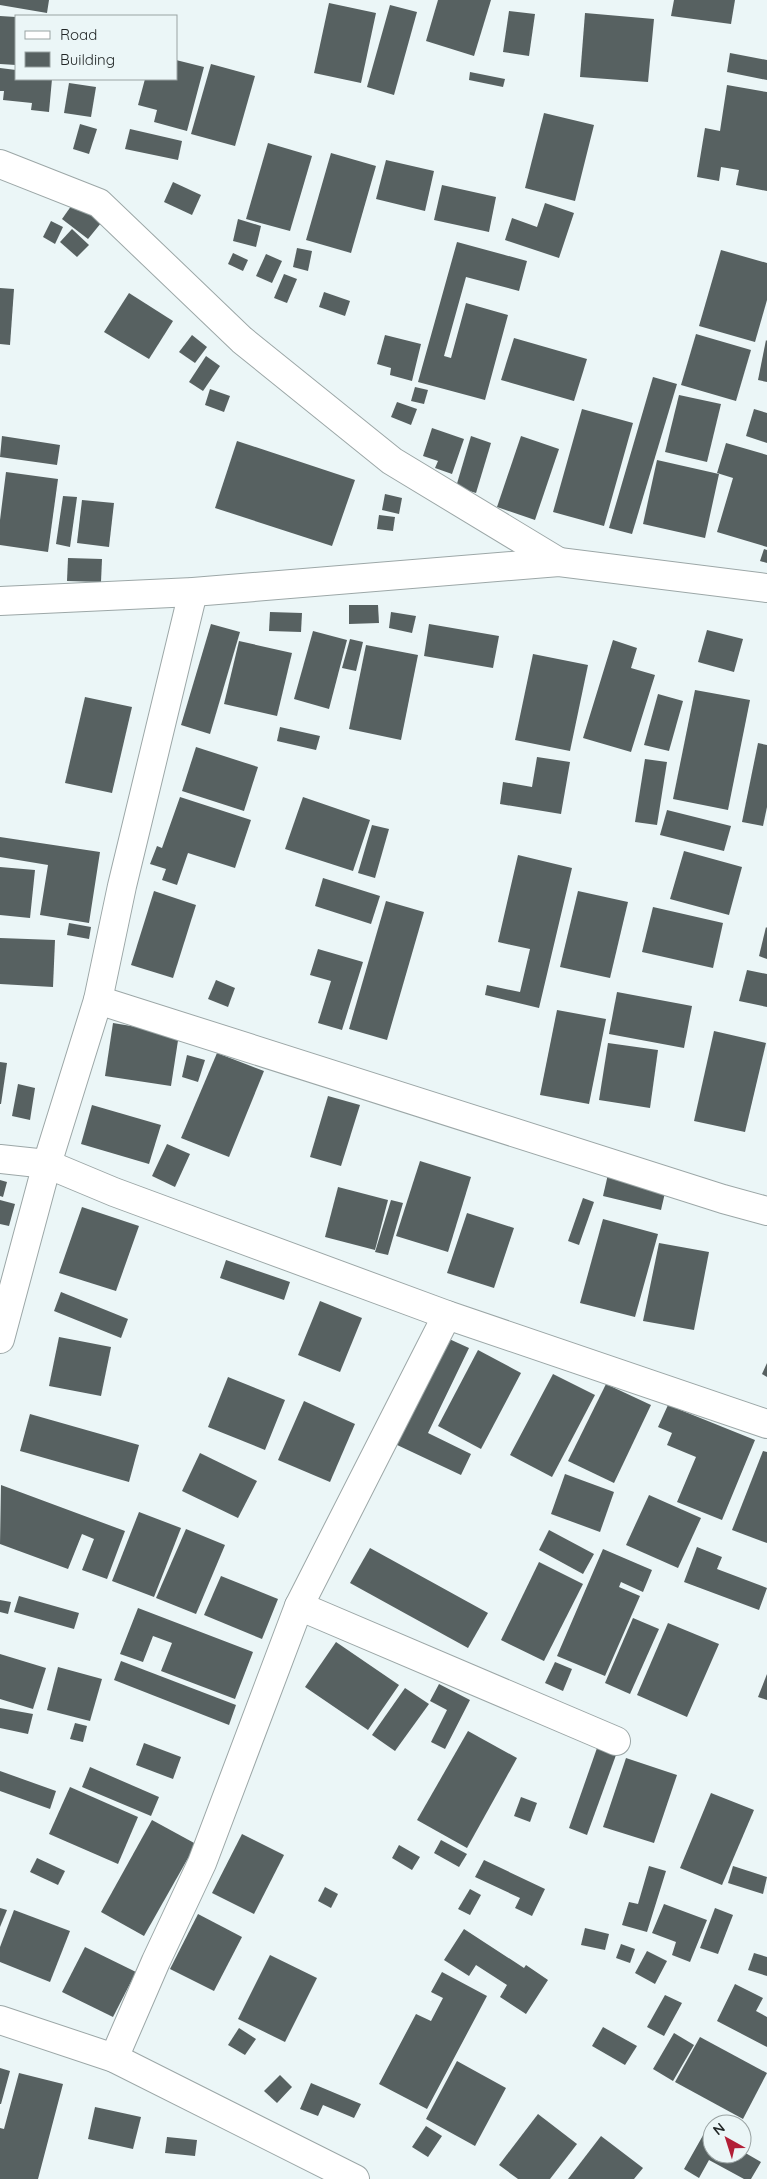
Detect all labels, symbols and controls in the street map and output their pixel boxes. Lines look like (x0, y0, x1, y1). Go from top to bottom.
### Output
legend (15, 15, 178, 80)
text: Road (60, 25, 97, 44)
text: Building (60, 50, 115, 69)
north arrow (702, 2114, 752, 2164)
text: N (709, 2119, 728, 2139)

